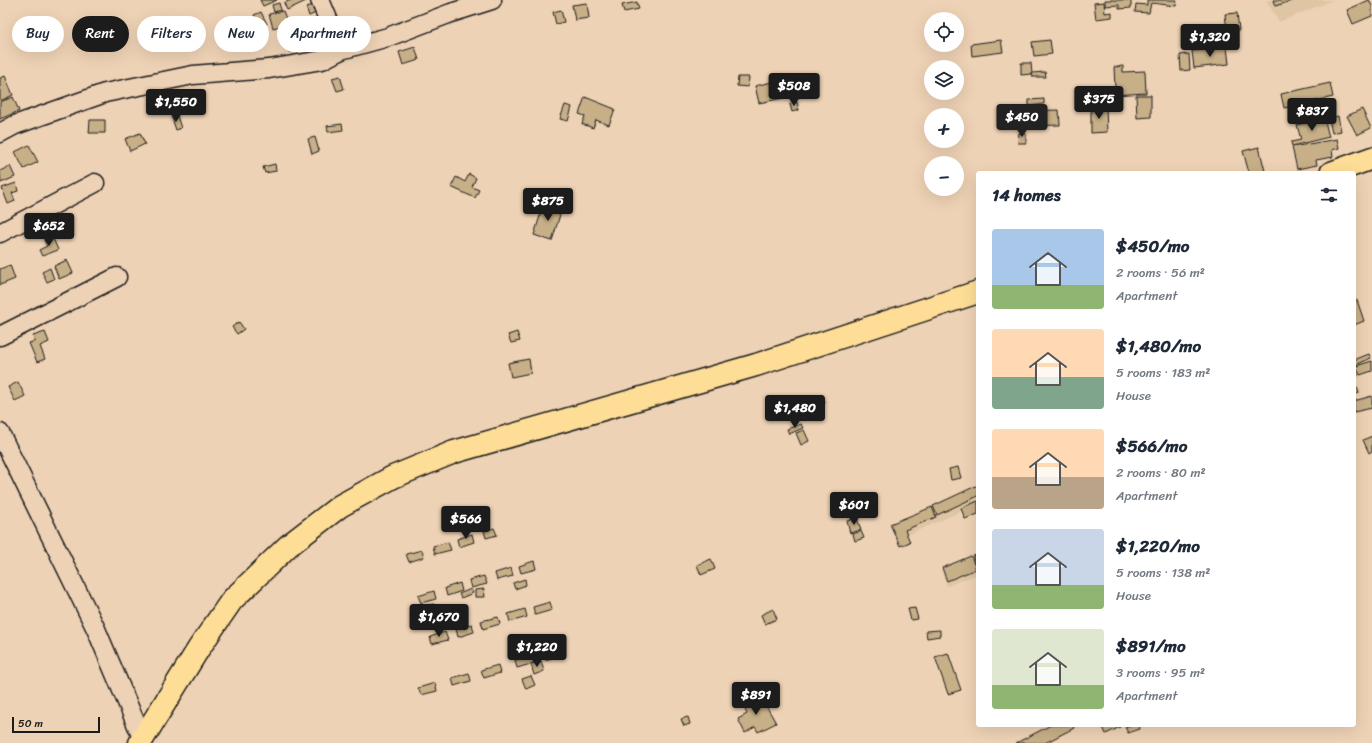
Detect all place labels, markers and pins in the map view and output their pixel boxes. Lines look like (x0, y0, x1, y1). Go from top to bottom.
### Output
pin: $1,320 (1177, 24, 1243, 58)
pin: $508 (770, 73, 818, 107)
pin: $375 (1075, 86, 1123, 120)
pin: $1,550 (143, 89, 209, 123)
pin: $837 (1288, 98, 1336, 132)
pin: $450 (998, 104, 1046, 138)
pin: $875 (524, 188, 572, 222)
pin: $652 (25, 213, 73, 247)
pin: $1,480 (762, 395, 828, 429)
pin: $601 (830, 492, 878, 526)
pin: $566 (442, 506, 490, 540)
pin: $1,670 (406, 604, 472, 638)
pin: $1,220 (504, 634, 570, 668)
pin: $891 (732, 682, 780, 716)

